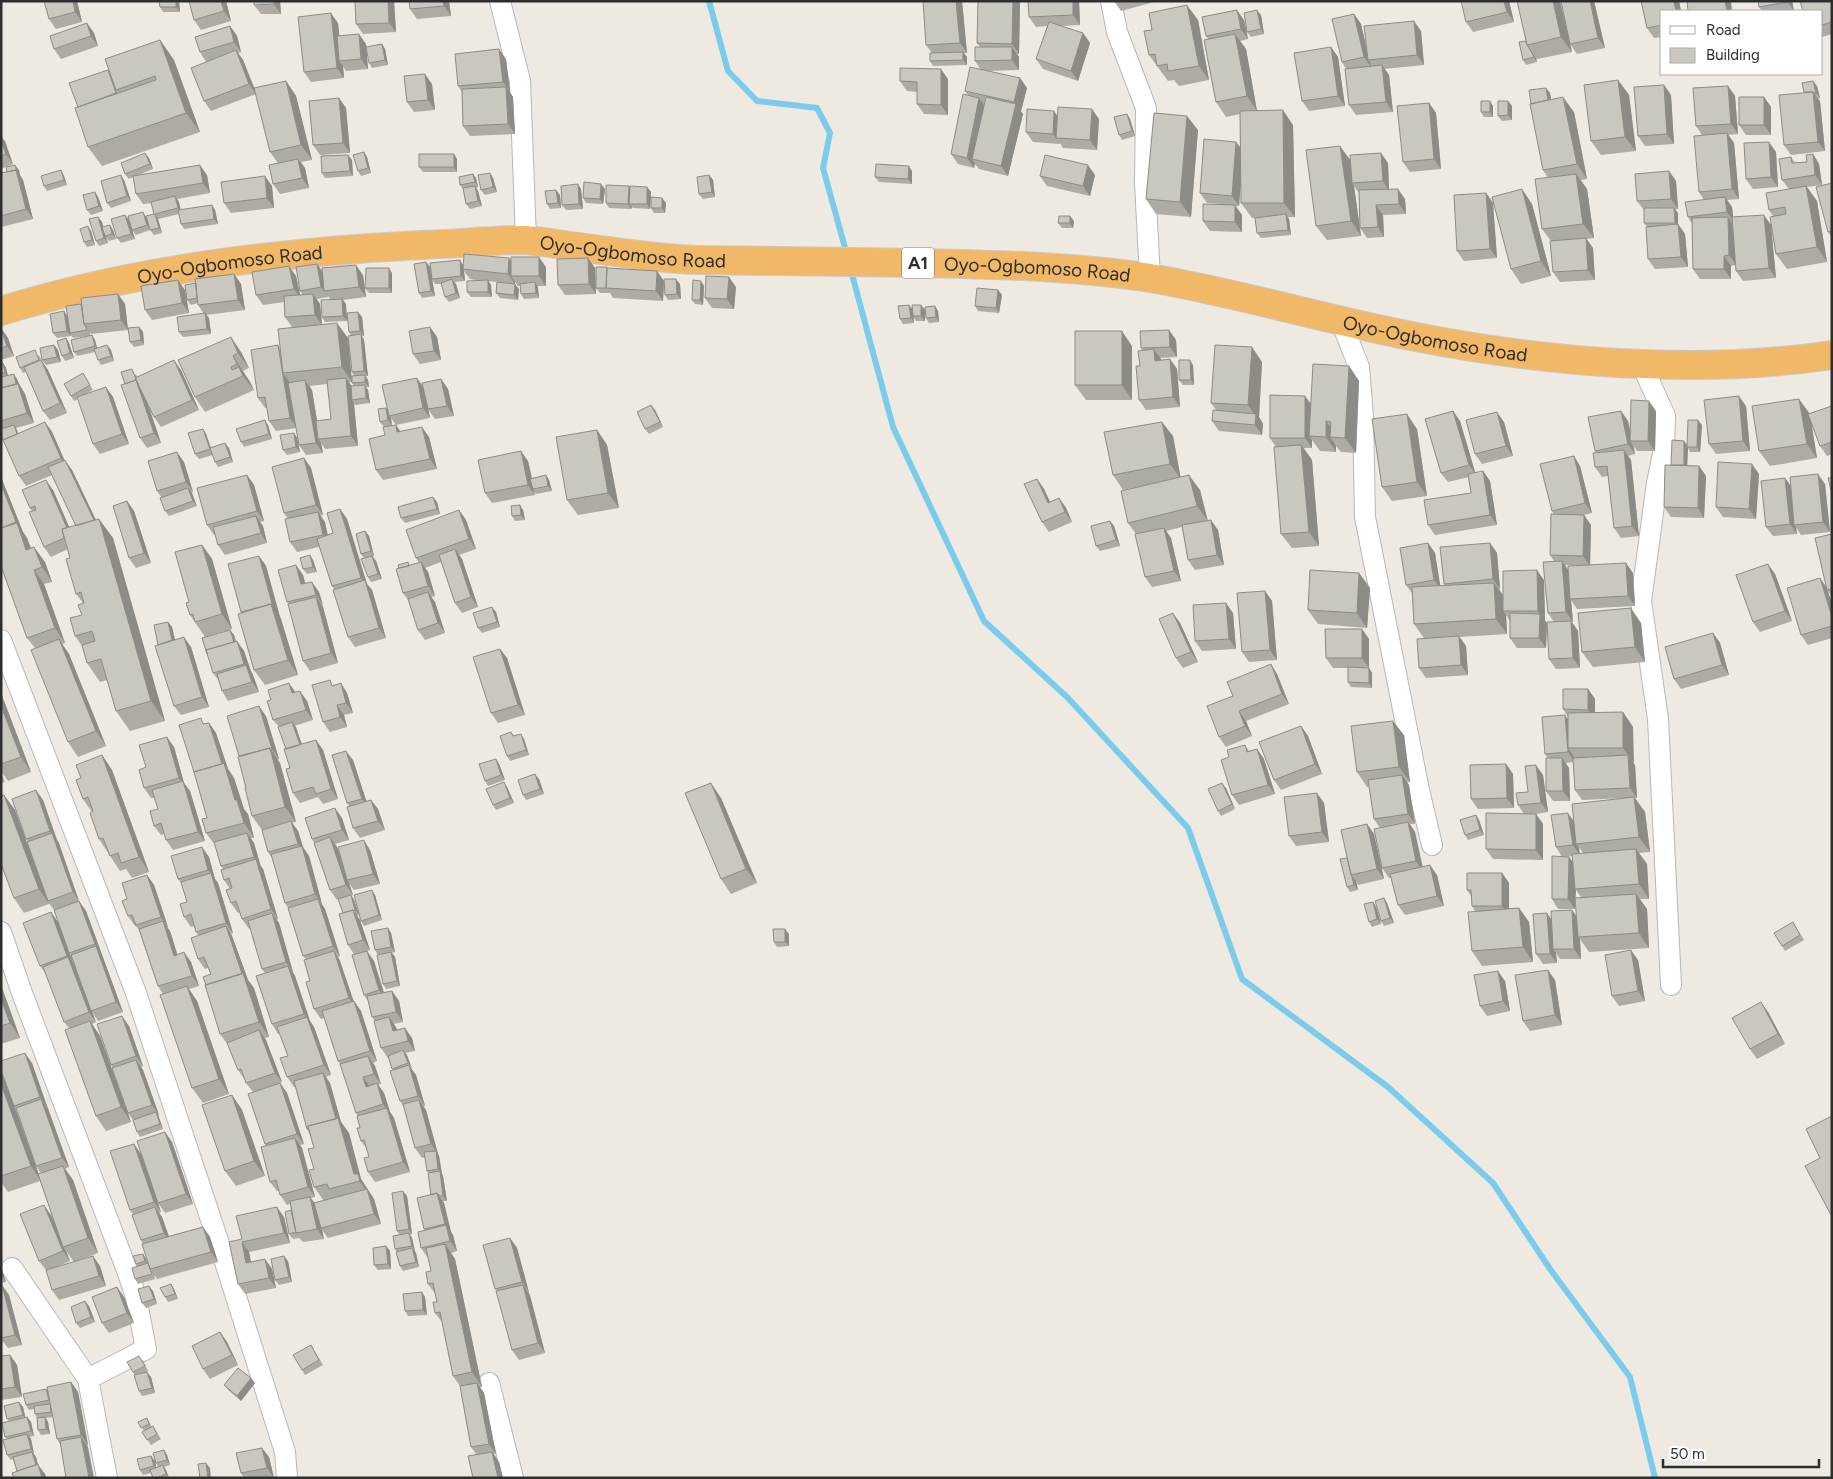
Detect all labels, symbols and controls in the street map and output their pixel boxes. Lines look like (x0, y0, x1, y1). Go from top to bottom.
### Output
legend (1660, 10, 1823, 75)
text: Road (1706, 21, 1741, 39)
text: Building (1706, 46, 1760, 64)
street label: Oyo-Ogbomoso Road (538, 231, 726, 272)
street label: Oyo-Ogbomoso Road (135, 241, 324, 289)
road number: A1 (902, 248, 934, 278)
street label: Oyo-Ogbomoso Road (944, 253, 1132, 287)
street label: Oyo-Ogbomoso Road (1341, 311, 1529, 367)
scale bar (1663, 1436, 1819, 1468)
text: 50 m (1670, 1445, 1705, 1463)

